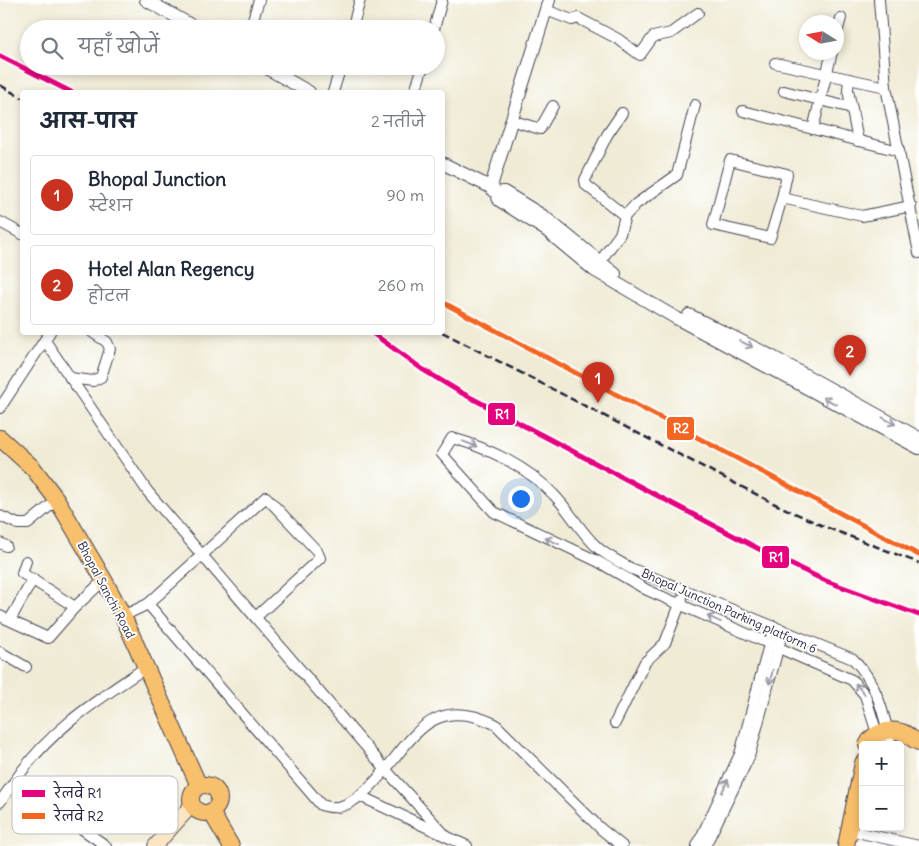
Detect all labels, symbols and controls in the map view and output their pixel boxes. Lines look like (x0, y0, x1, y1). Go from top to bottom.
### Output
north arrow (799, 15, 844, 60)
search box (20, 20, 445, 75)
icon: search (38, 34, 66, 62)
text: यहाँ खोजें (78, 34, 159, 58)
text: आस-पास (40, 107, 137, 134)
text: 2 नतीजे (371, 111, 425, 131)
text: Bhopal Junction (88, 167, 226, 191)
text: 1 (54, 185, 60, 205)
text: 90 m (386, 185, 424, 205)
text: स्टेशन (88, 195, 132, 215)
text: Hotel Alan Regency (88, 257, 254, 281)
text: 2 (53, 275, 61, 295)
text: 260 m (378, 275, 424, 295)
text: होटल (88, 285, 130, 305)
pin: 2 (834, 335, 866, 376)
one-way arrow (738, 339, 753, 349)
pin: 1 (582, 362, 614, 403)
one-way arrow (822, 396, 837, 406)
line badge: R1 (487, 402, 516, 426)
text: R1 (495, 405, 509, 423)
line badge: R2 (666, 416, 695, 441)
one-way arrow (881, 417, 896, 426)
text: R2 (673, 419, 690, 437)
one-way arrow (462, 440, 477, 449)
your location (508, 486, 534, 512)
one-way arrow (545, 535, 560, 545)
street label: Bhopal Sanchi Road (74, 539, 138, 641)
line badge: R1 (761, 545, 790, 569)
text: R1 (769, 548, 783, 566)
street label: Bhopal Junction Parking platform 6 (639, 565, 819, 656)
one-way arrow (707, 614, 722, 624)
one-way arrow (765, 669, 775, 685)
one-way arrow (854, 682, 865, 695)
map controls (859, 741, 904, 831)
button: + (859, 741, 904, 786)
legend (12, 776, 178, 834)
one-way arrow (721, 779, 731, 794)
text: रेलवे R1 (53, 780, 102, 802)
button: − (859, 786, 904, 831)
text: रेलवे R2 (53, 803, 104, 825)

